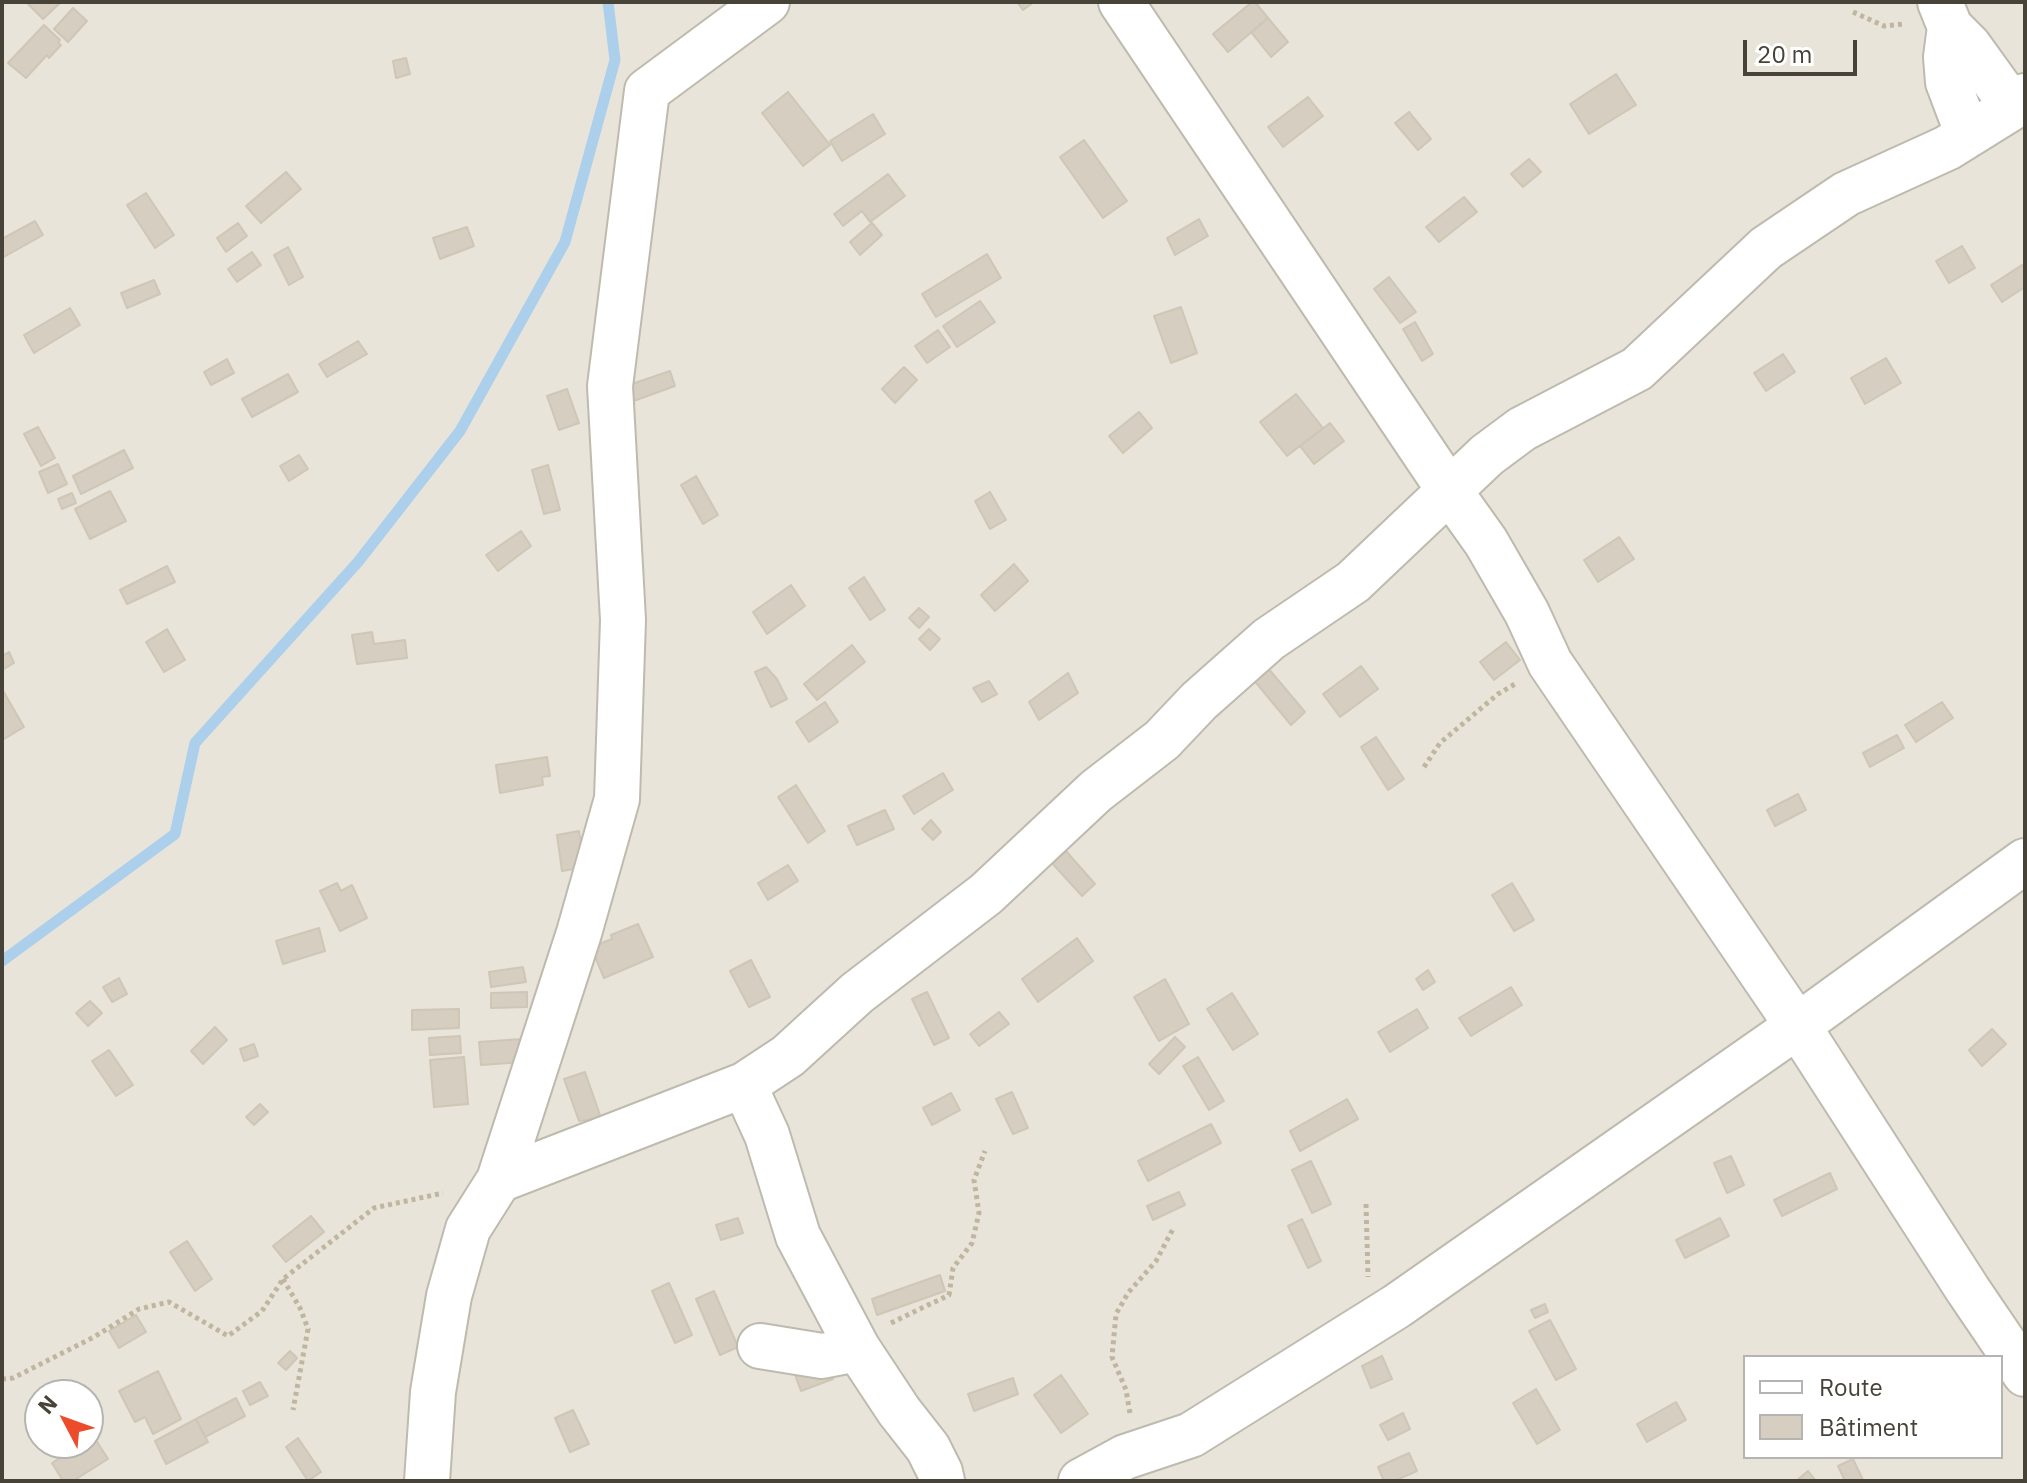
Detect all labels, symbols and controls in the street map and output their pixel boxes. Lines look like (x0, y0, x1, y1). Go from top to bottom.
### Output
scale bar (1747, 24, 1861, 74)
text: 20 m (1757, 38, 1812, 70)
legend (1743, 1355, 2003, 1459)
text: Route (1819, 1371, 1883, 1403)
north arrow (24, 1379, 104, 1459)
text: N (31, 1389, 63, 1420)
text: Bâtiment (1819, 1411, 1918, 1443)

